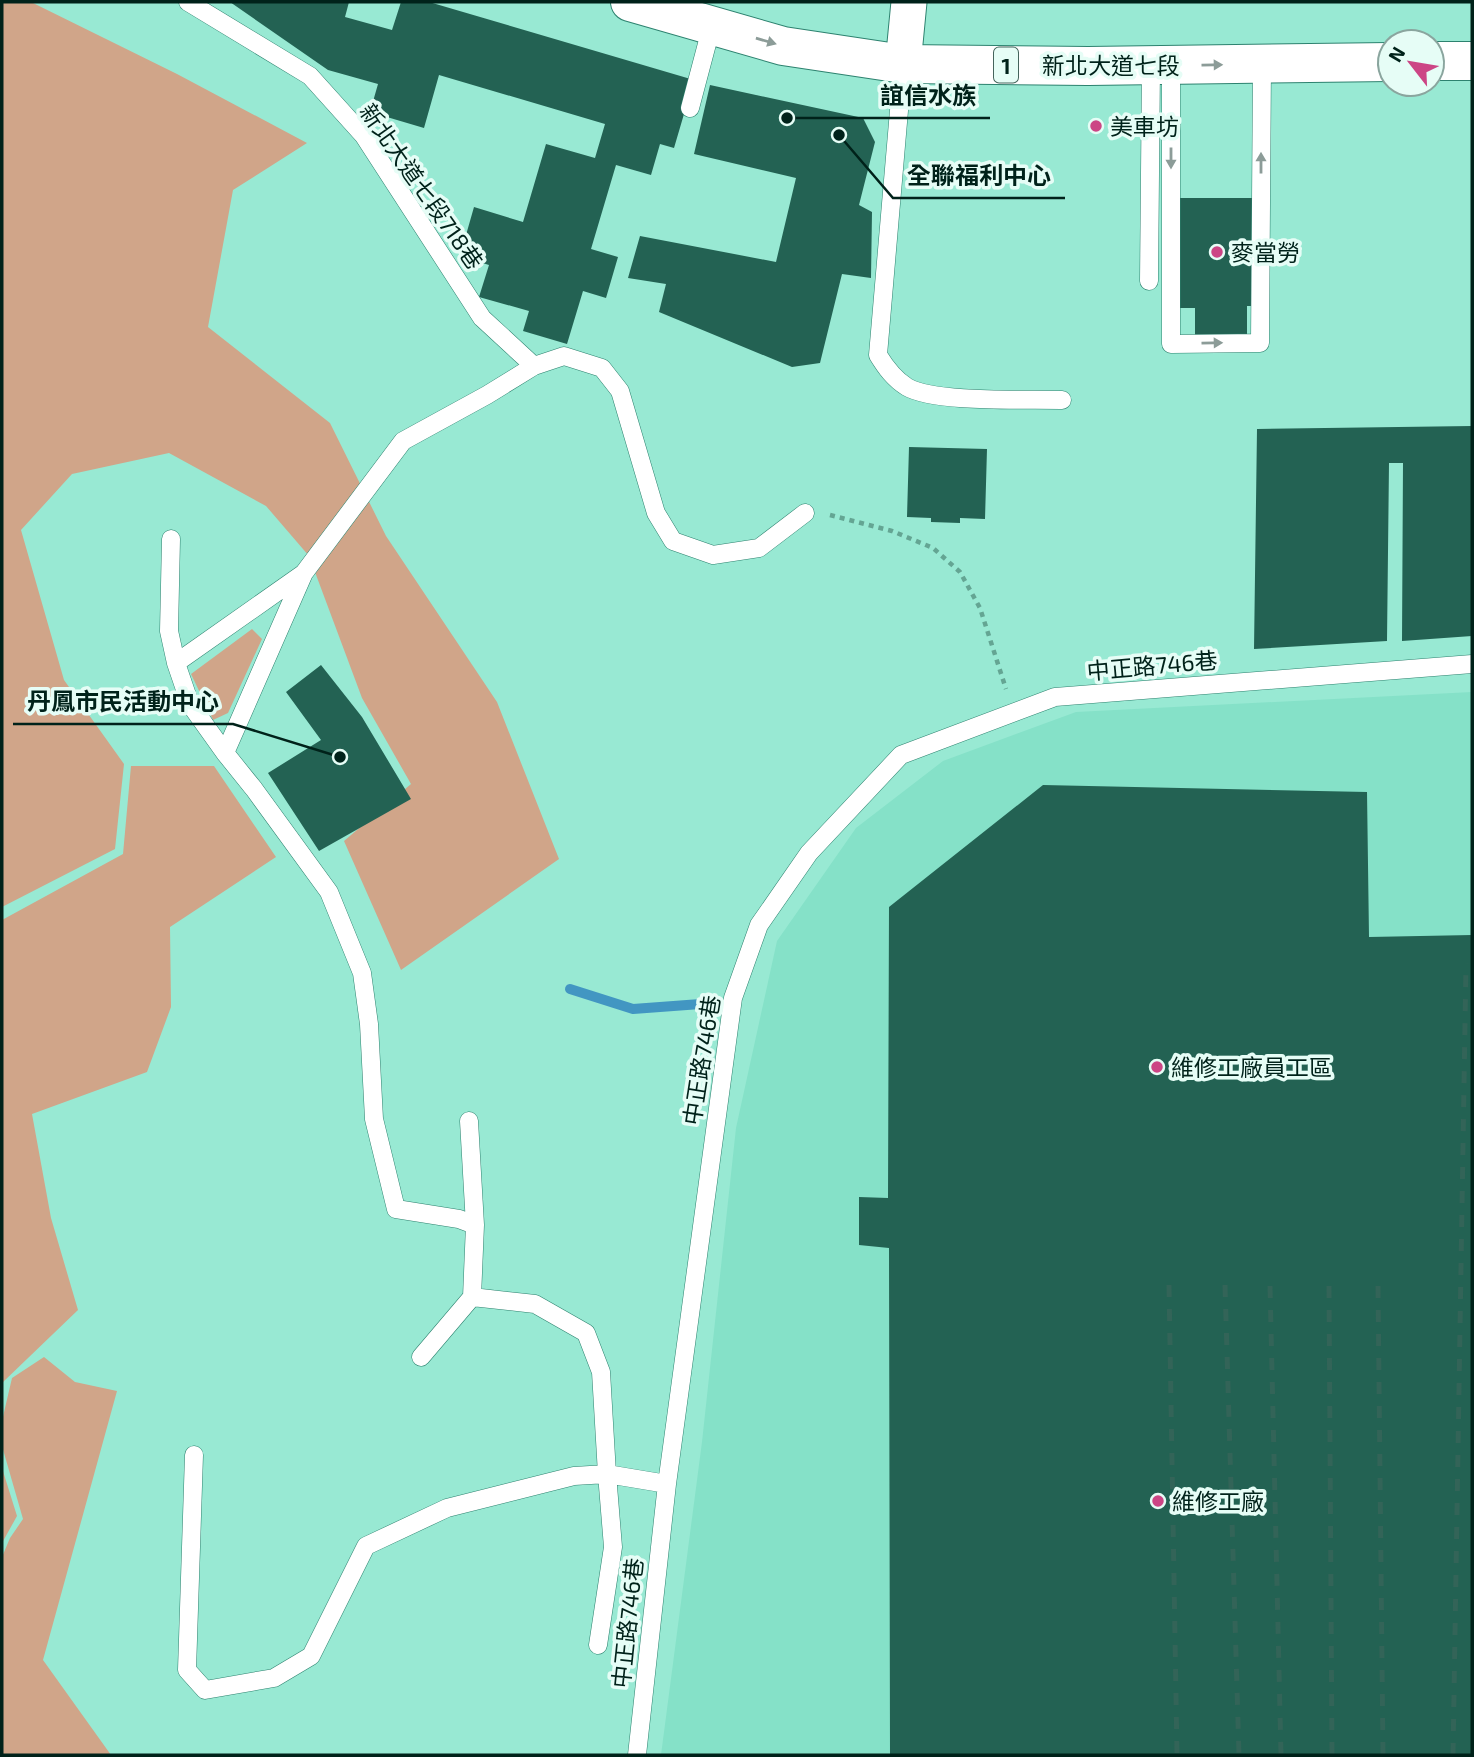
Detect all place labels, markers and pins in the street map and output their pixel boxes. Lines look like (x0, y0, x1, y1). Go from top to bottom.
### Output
callout: 誼信水族 (866, 73, 990, 118)
place label: 美車坊 (1110, 112, 1179, 140)
marker: 美車坊 (1088, 118, 1104, 134)
callout: 全聯福利中心 (893, 153, 1065, 198)
place label: 麥當勞 (1231, 238, 1300, 266)
marker: 麥當勞 (1209, 244, 1225, 260)
callout: 丹鳳市民活動中心 (13, 679, 233, 724)
place label: 維修工廠員工區 (1171, 1053, 1332, 1081)
marker: 維修工廠員工區 (1149, 1059, 1165, 1075)
place label: 維修工廠 (1172, 1487, 1264, 1515)
marker: 維修工廠 (1150, 1493, 1166, 1509)

